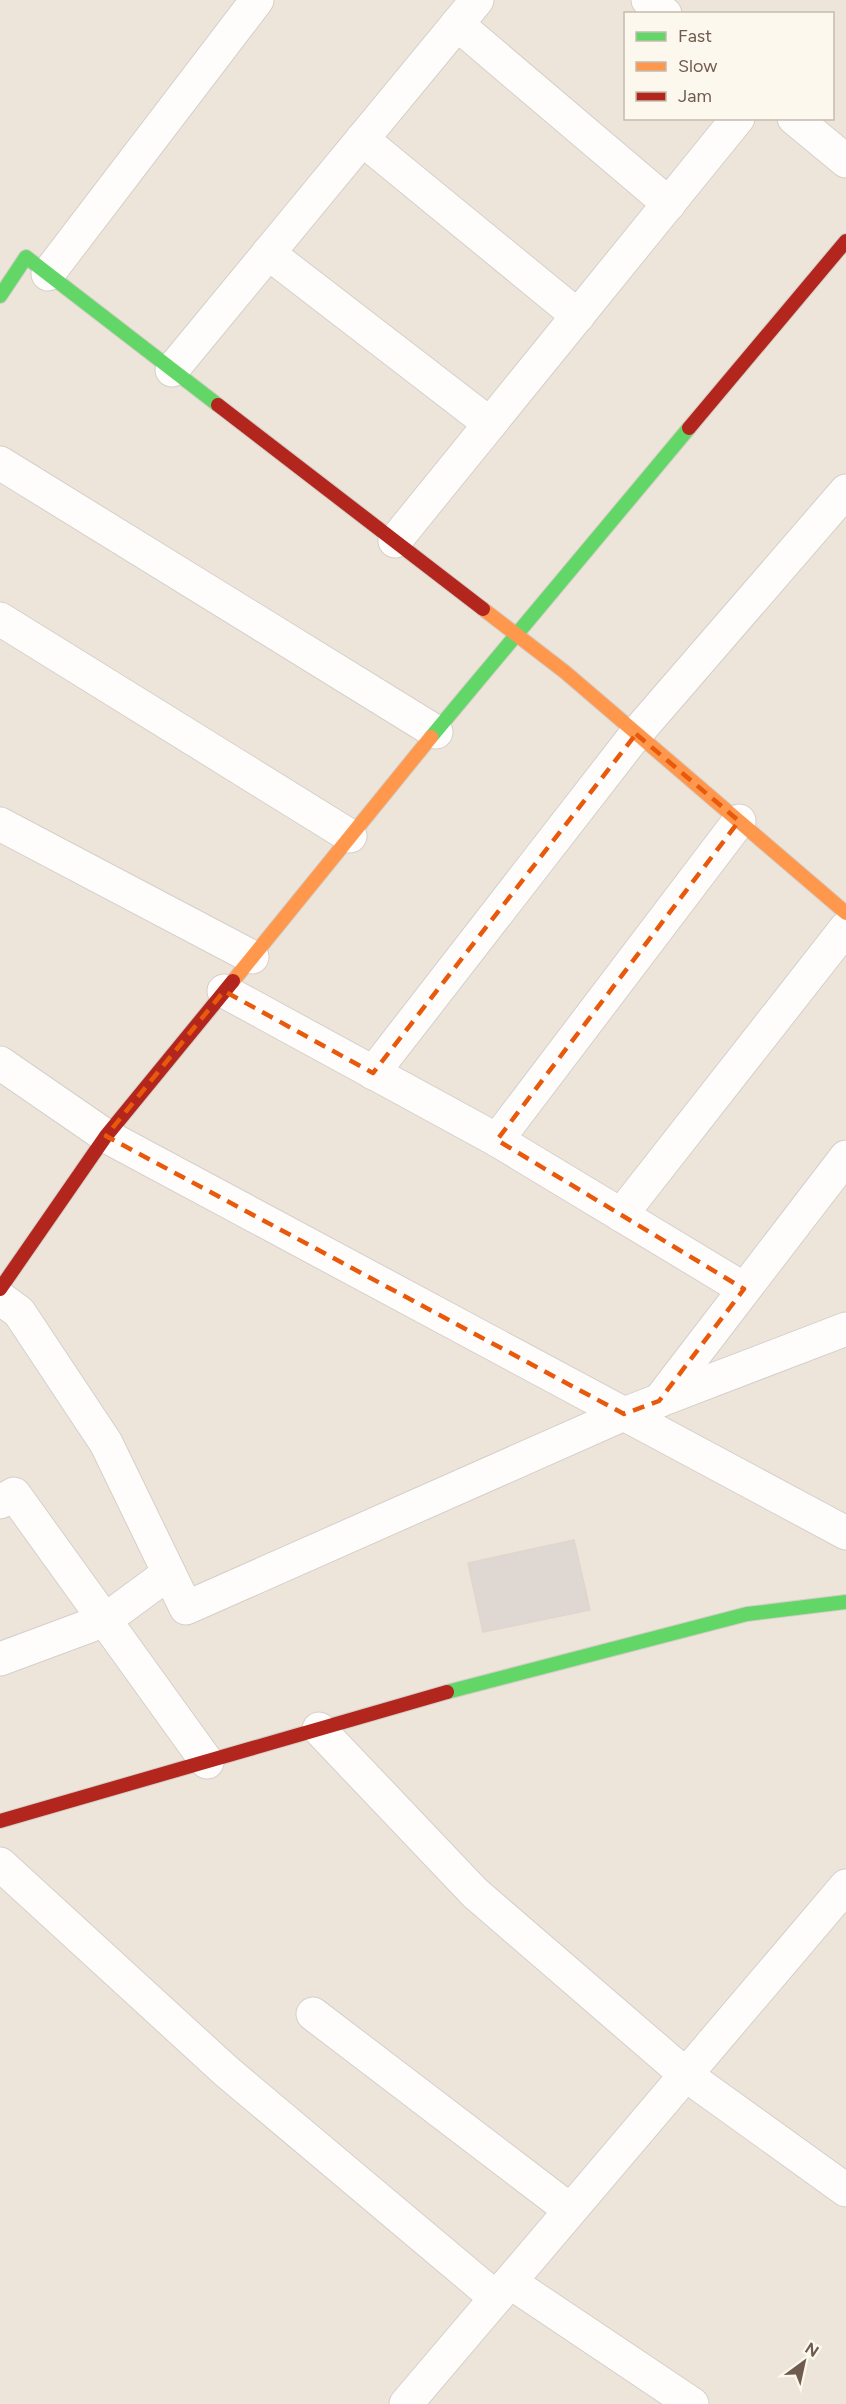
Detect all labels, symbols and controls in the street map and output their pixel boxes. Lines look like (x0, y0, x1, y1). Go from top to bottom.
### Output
legend (624, 12, 834, 120)
text: Fast (678, 25, 712, 47)
text: Slow (678, 55, 717, 77)
text: Jam (678, 85, 712, 107)
north arrow (774, 2332, 834, 2392)
text: N (802, 2339, 822, 2361)

